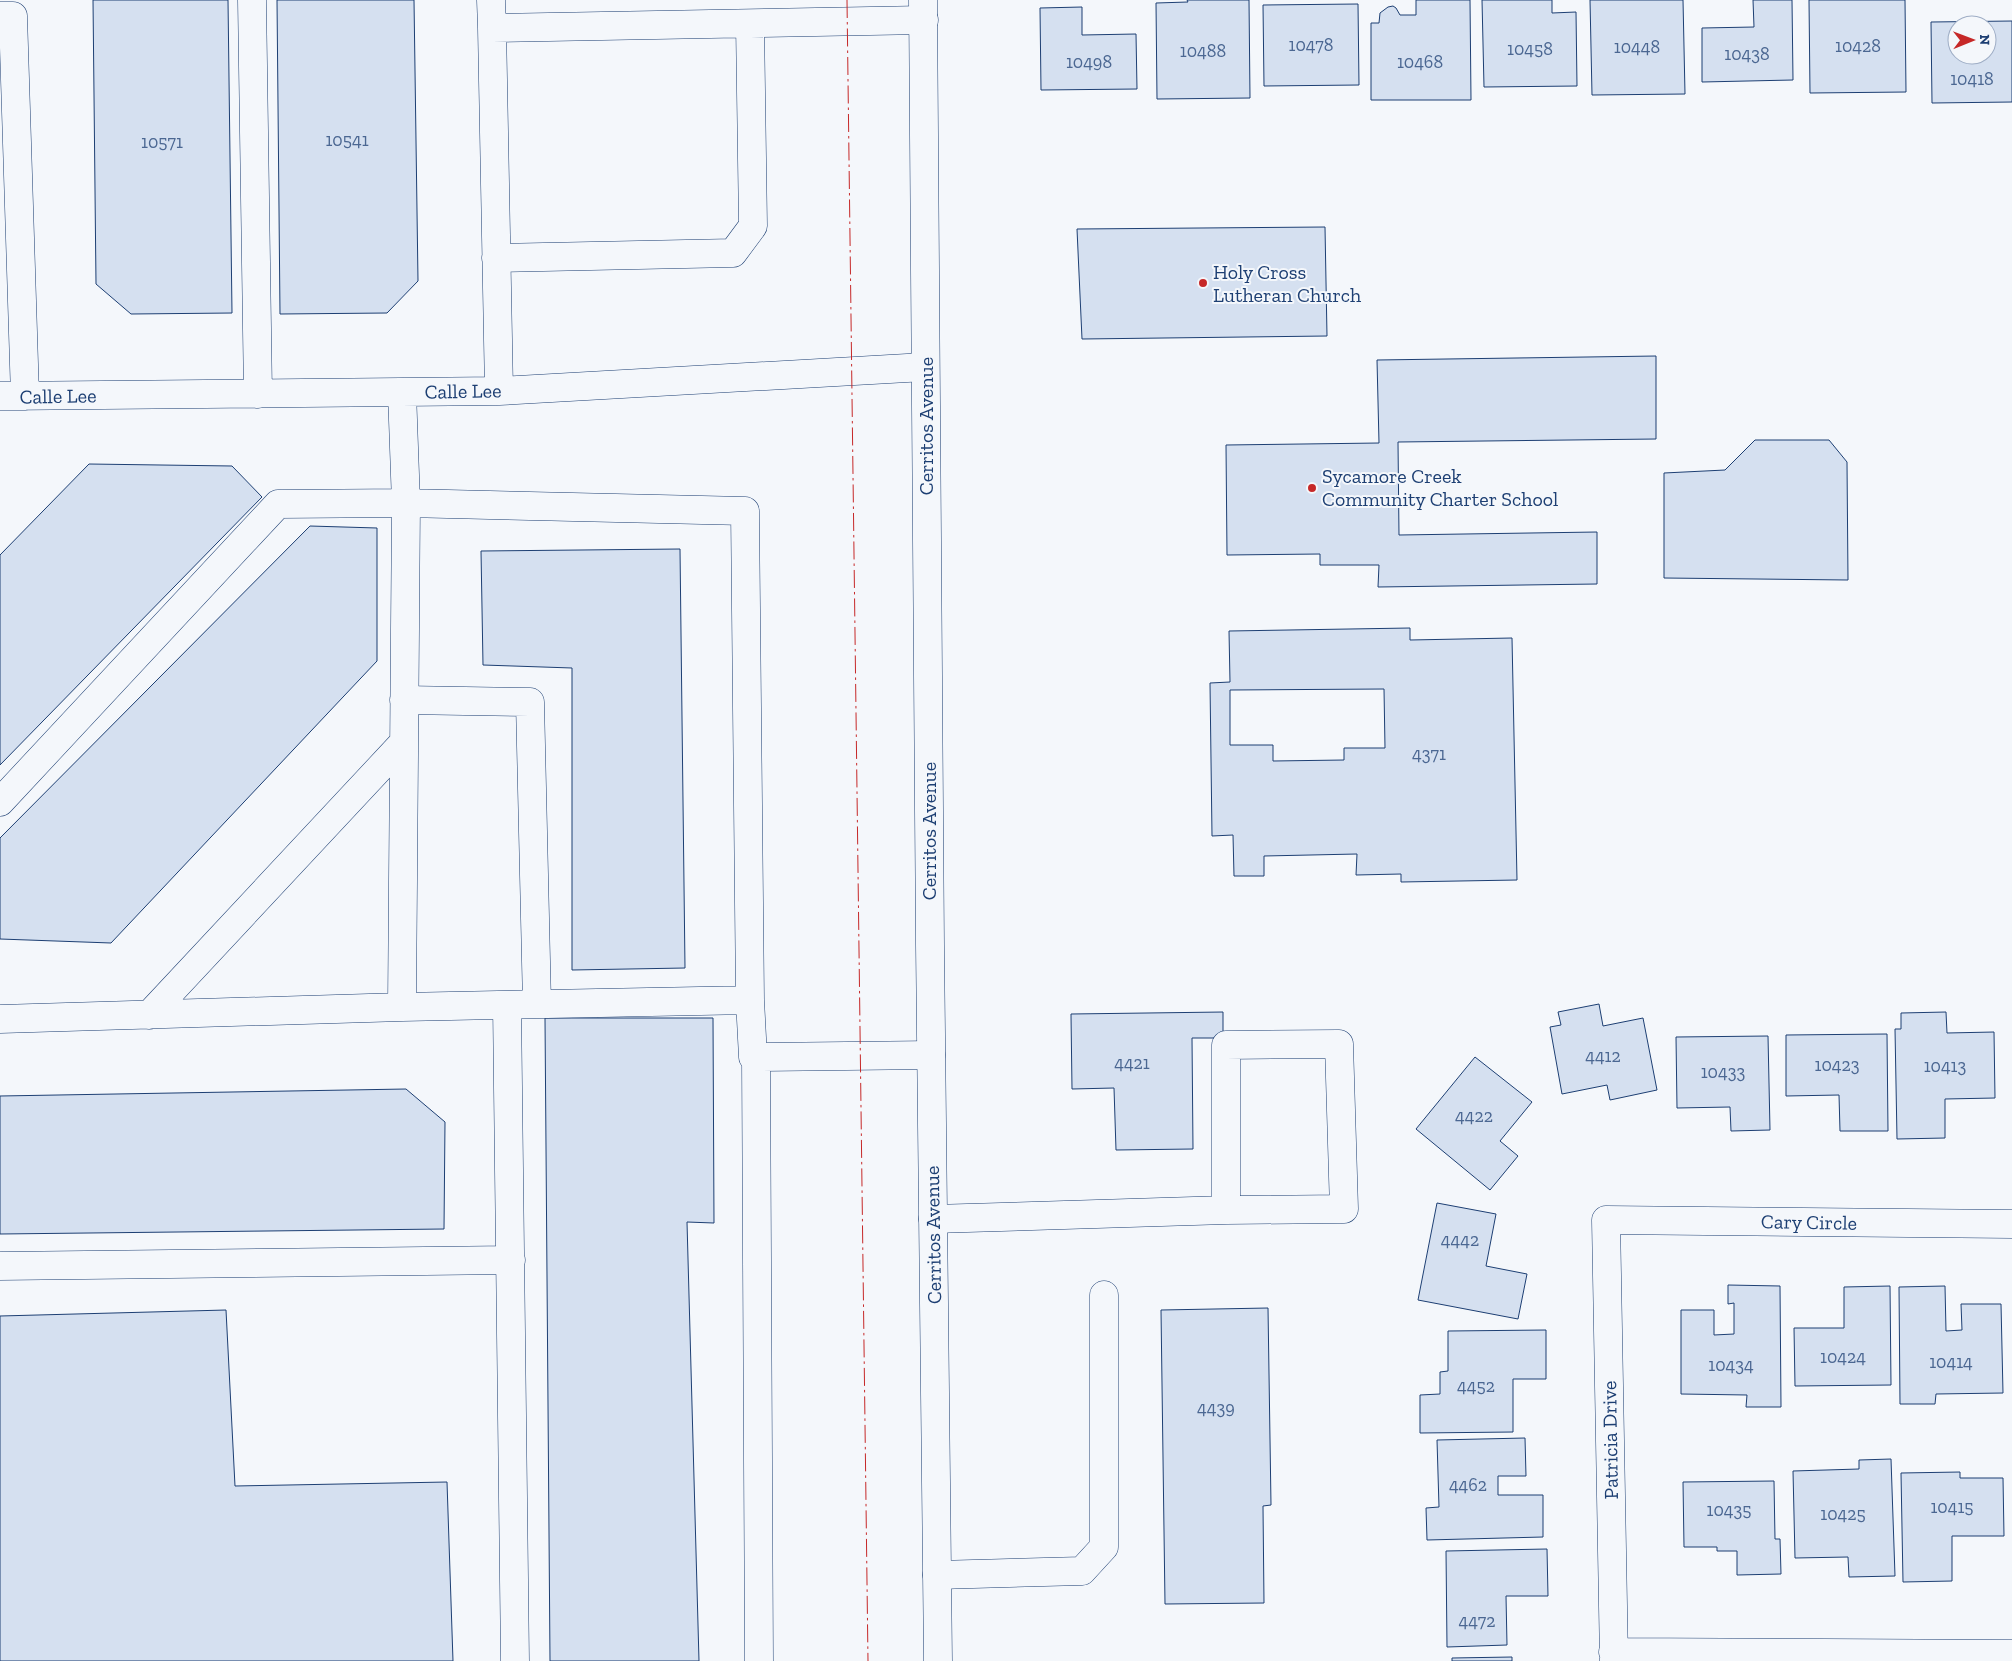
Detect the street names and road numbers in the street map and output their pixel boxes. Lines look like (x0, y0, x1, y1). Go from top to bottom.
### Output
street label: Cerritos Avenue (914, 357, 938, 495)
street label: Calle Lee (424, 378, 502, 404)
street label: Calle Lee (19, 383, 97, 409)
street label: Cerritos Avenue (917, 762, 941, 900)
street label: Cerritos Avenue (920, 1166, 946, 1304)
street label: Cary Circle (1761, 1209, 1857, 1235)
street label: Patricia Drive (1597, 1381, 1623, 1499)

